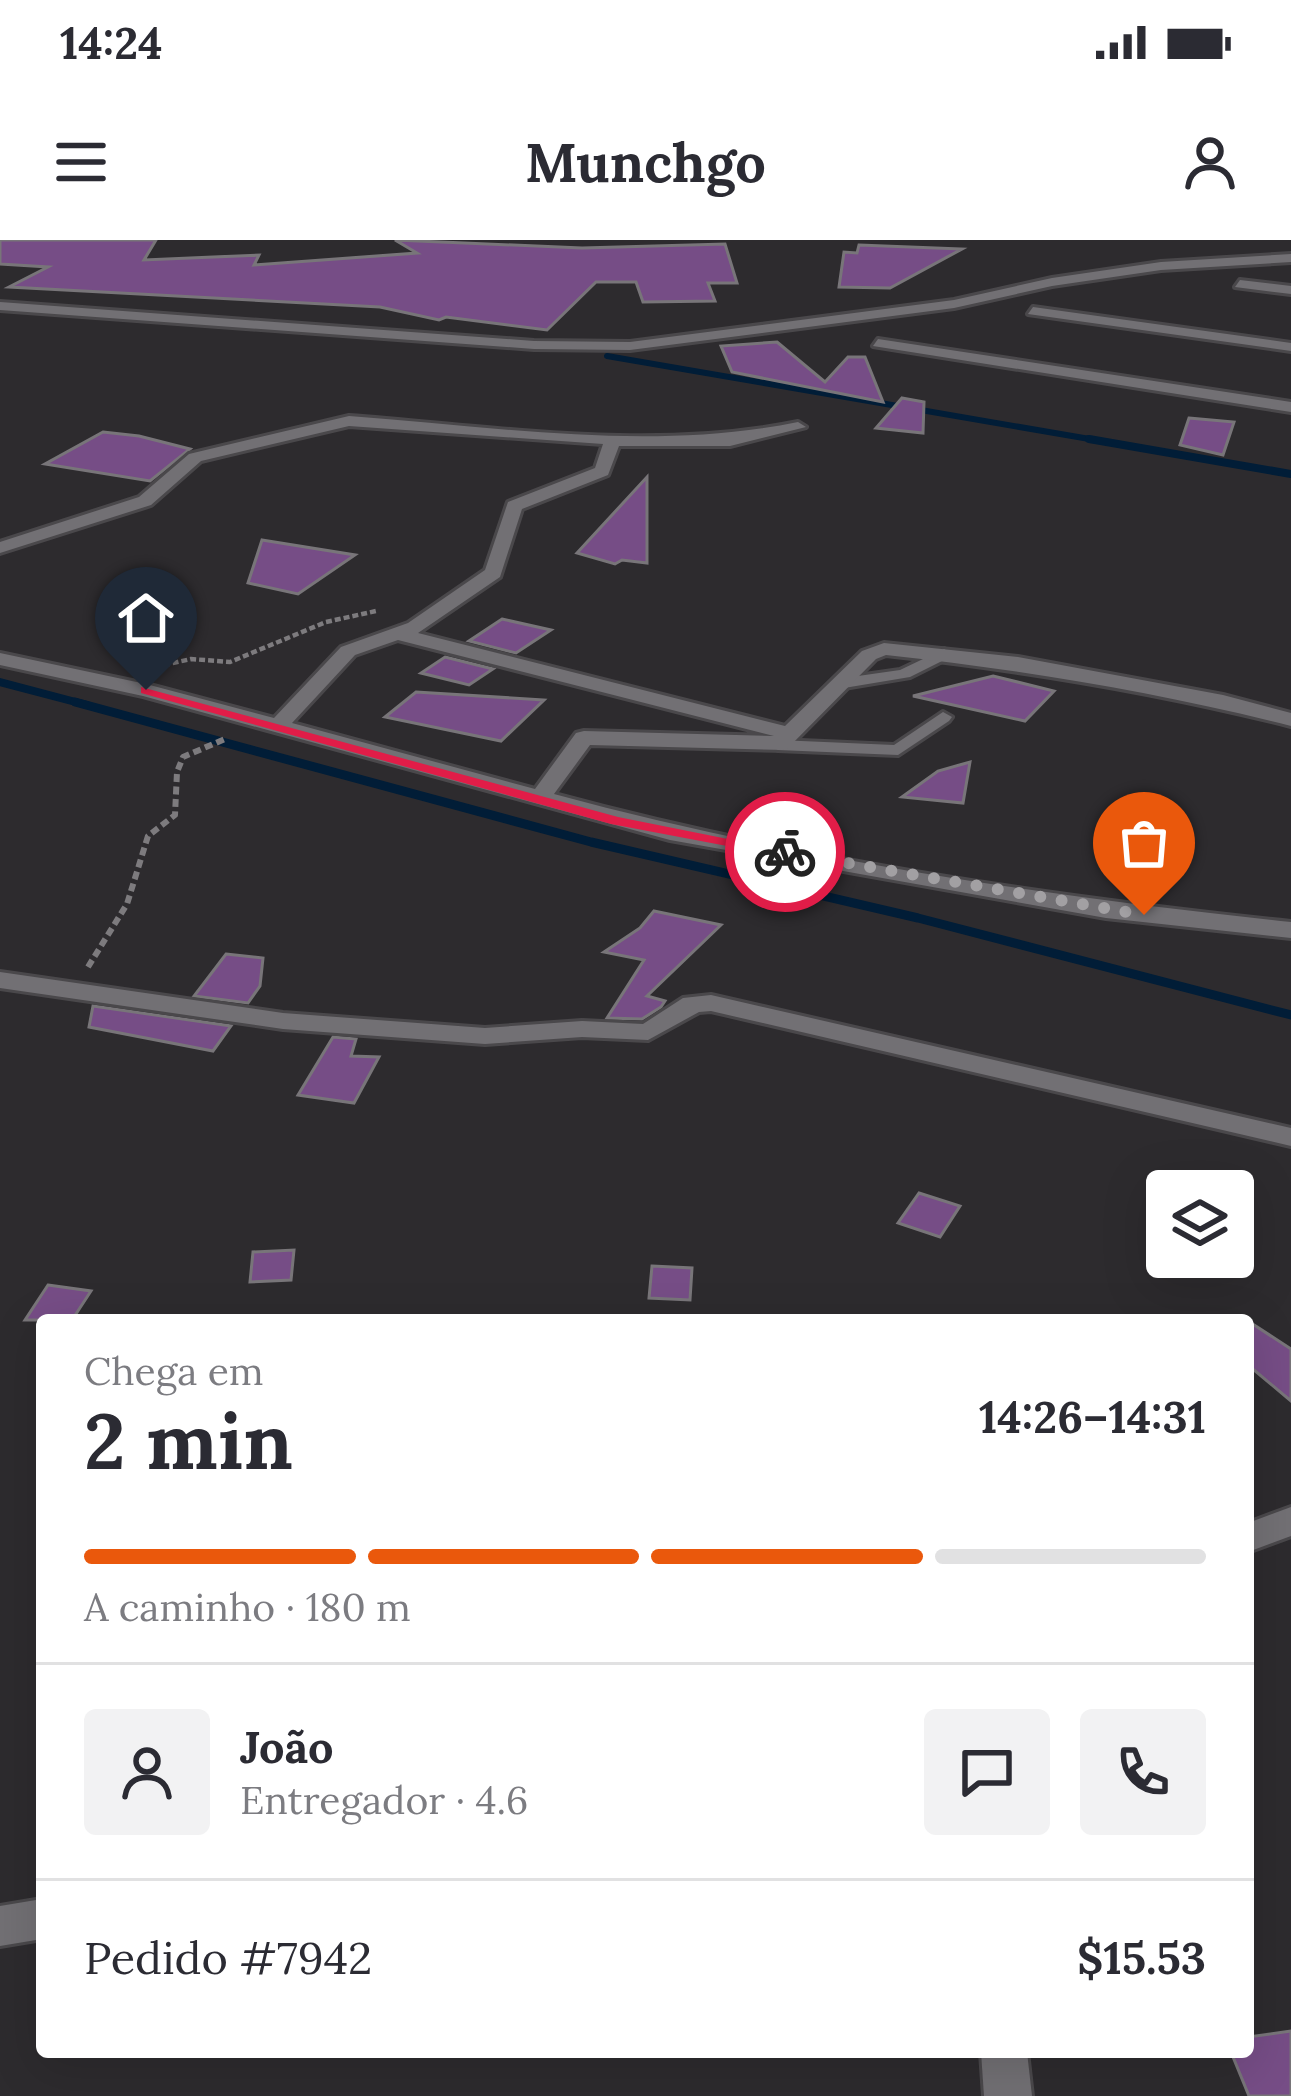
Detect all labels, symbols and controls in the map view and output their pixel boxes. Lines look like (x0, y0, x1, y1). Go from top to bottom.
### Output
text: 14:24 (60, 14, 163, 71)
text: Munchgo (525, 128, 766, 197)
icon: menu (48, 129, 114, 195)
icon: person (1177, 129, 1243, 195)
pin (95, 567, 197, 690)
icon: home (113, 585, 179, 651)
courier (725, 792, 845, 912)
pin (1093, 792, 1195, 915)
icon: bag (1111, 810, 1177, 876)
icon: bike (752, 819, 818, 885)
map controls (1146, 1170, 1254, 1278)
button: layers (1146, 1170, 1254, 1278)
text: Chega em (84, 1346, 264, 1396)
text: 14:26–14:31 (979, 1388, 1206, 1445)
text: 2 min (84, 1391, 293, 1490)
text: A caminho · 180 m (84, 1582, 411, 1632)
button: person (84, 1709, 210, 1835)
button: chat (924, 1709, 1050, 1835)
button: phone (1080, 1709, 1206, 1835)
text: João (240, 1718, 334, 1775)
text: Entregador · 4.6 (240, 1775, 528, 1825)
text: Pedido #7942 (84, 1929, 372, 1986)
text: $15.53 (1077, 1929, 1206, 1986)

